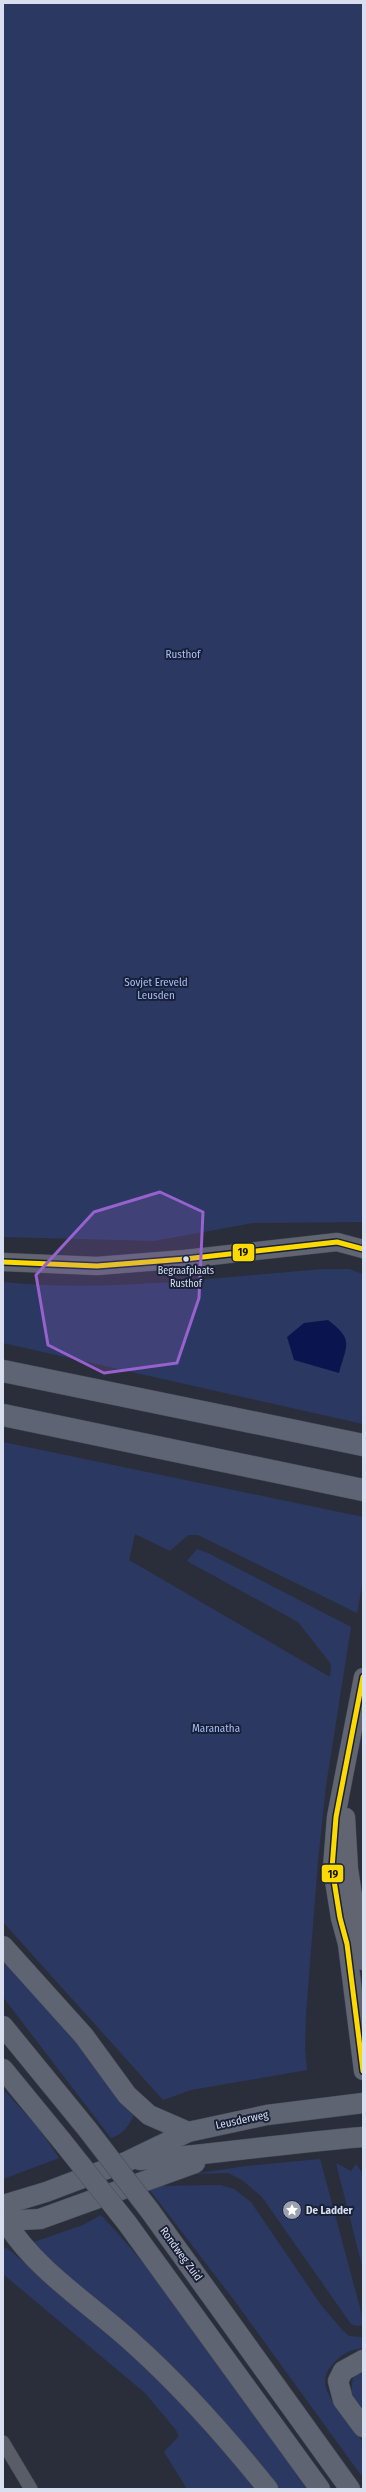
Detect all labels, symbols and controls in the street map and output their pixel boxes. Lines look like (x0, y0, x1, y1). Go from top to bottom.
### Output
park label: Rusthof (166, 648, 201, 661)
park label: Sovjet Ereveld Leusden (124, 976, 188, 1002)
line badge: 19 (232, 1243, 255, 1262)
text: 19 (238, 1246, 248, 1259)
marker: Begraafplaats Rusthof (181, 1254, 191, 1264)
place label: Begraafplaats Rusthof (158, 1265, 214, 1290)
park label: Maranatha (192, 1722, 240, 1735)
line badge: 19 (321, 1864, 344, 1883)
text: 19 (328, 1868, 338, 1881)
street label: Leusderweg (214, 2108, 270, 2132)
place icon: De Ladder (281, 2199, 303, 2221)
place label: De Ladder (306, 2204, 354, 2217)
street label: Rondweg Zuid (157, 2225, 205, 2283)

